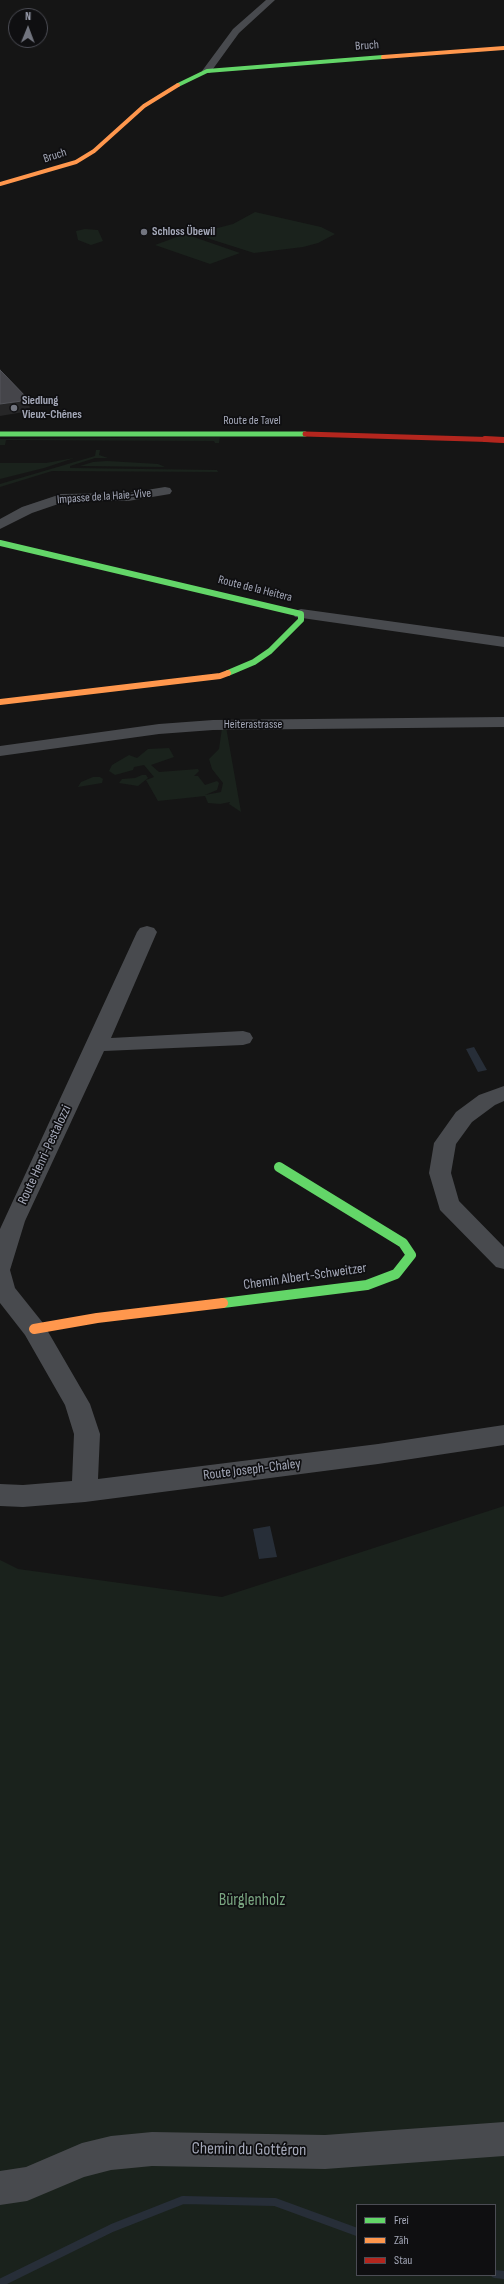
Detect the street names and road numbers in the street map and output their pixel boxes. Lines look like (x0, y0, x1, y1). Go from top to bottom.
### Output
street label: Bruch (355, 38, 379, 54)
street label: Bruch (41, 145, 69, 167)
street label: Route de Tavel (223, 414, 281, 428)
street label: Impasse de la Haie-Vive (56, 487, 152, 507)
street label: Route de la Heitera (217, 573, 293, 605)
street label: Heiterastrasse (224, 718, 282, 732)
street label: Route Henri-Pestalozzi (15, 1103, 75, 1207)
street label: Chemin Albert-Schweitzer (242, 1260, 368, 1294)
street label: Route Joseph-Chaley (202, 1456, 302, 1484)
street label: Chemin du Gottéron (191, 2139, 307, 2161)

